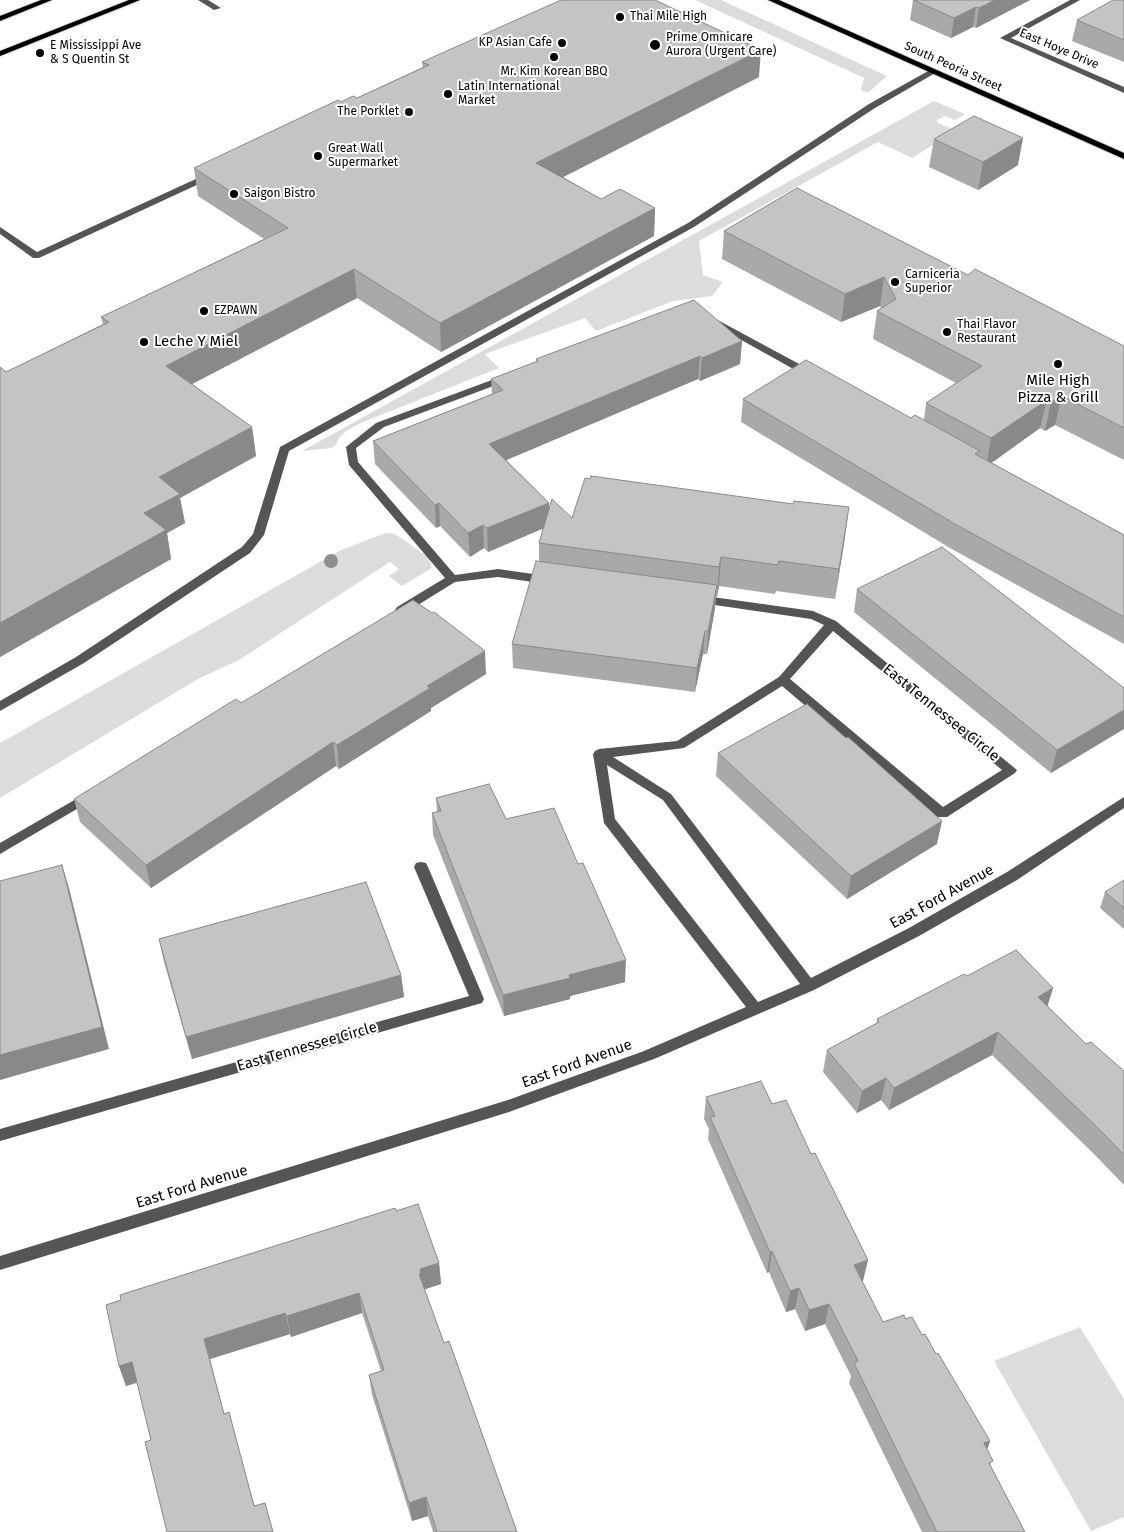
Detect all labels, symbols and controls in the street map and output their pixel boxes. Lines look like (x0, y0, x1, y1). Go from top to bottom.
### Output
place label: Thai Mile High (630, 10, 707, 24)
marker: Thai Mile High (614, 11, 626, 23)
street label: East Hoye Drive (1017, 26, 1101, 72)
place label: Prime Omnicare Aurora (Urgent Care) (666, 31, 776, 59)
place label: KP Asian Cafe (479, 36, 552, 50)
marker: KP Asian Cafe (556, 37, 568, 49)
marker: Prime Omnicare Aurora (Urgent Care) (648, 38, 662, 52)
place label: E Mississippi Ave & S Quentin St (50, 39, 141, 67)
street label: South Peoria Street (902, 39, 1004, 95)
marker: E Mississippi Ave & S Quentin St (34, 47, 46, 59)
marker: Mr. Kim Korean BBQ (548, 51, 560, 63)
place label: Mr. Kim Korean BBQ (500, 65, 608, 79)
place label: Latin International Market (458, 80, 559, 108)
marker: Latin International Market (442, 88, 454, 100)
place label: The Porklet (337, 105, 399, 119)
marker: The Porklet (403, 106, 415, 118)
place label: Great Wall Supermarket (328, 142, 398, 170)
marker: Great Wall Supermarket (312, 150, 324, 162)
place label: Saigon Bistro (244, 187, 316, 201)
marker: Saigon Bistro (228, 188, 240, 200)
place label: Carniceria Superior (905, 268, 960, 296)
marker: Carniceria Superior (889, 276, 901, 288)
place label: EZPAWN (214, 304, 258, 318)
marker: EZPAWN (198, 305, 210, 317)
place label: Thai Flavor Restaurant (957, 318, 1016, 346)
marker: Thai Flavor Restaurant (941, 326, 953, 338)
place label: Leche Y Miel (154, 333, 238, 351)
marker: Leche Y Miel (138, 336, 150, 348)
marker: Mile High Pizza & Grill (1052, 358, 1064, 370)
place label: Mile High Pizza & Grill (1017, 372, 1099, 407)
street label: East Tennessee Circle (879, 660, 1003, 766)
street label: East Ford Avenue (887, 861, 997, 933)
street label: East Tennessee Circle (235, 1018, 379, 1076)
street label: East Ford Avenue (519, 1036, 635, 1092)
street label: East Ford Avenue (134, 1161, 250, 1213)

